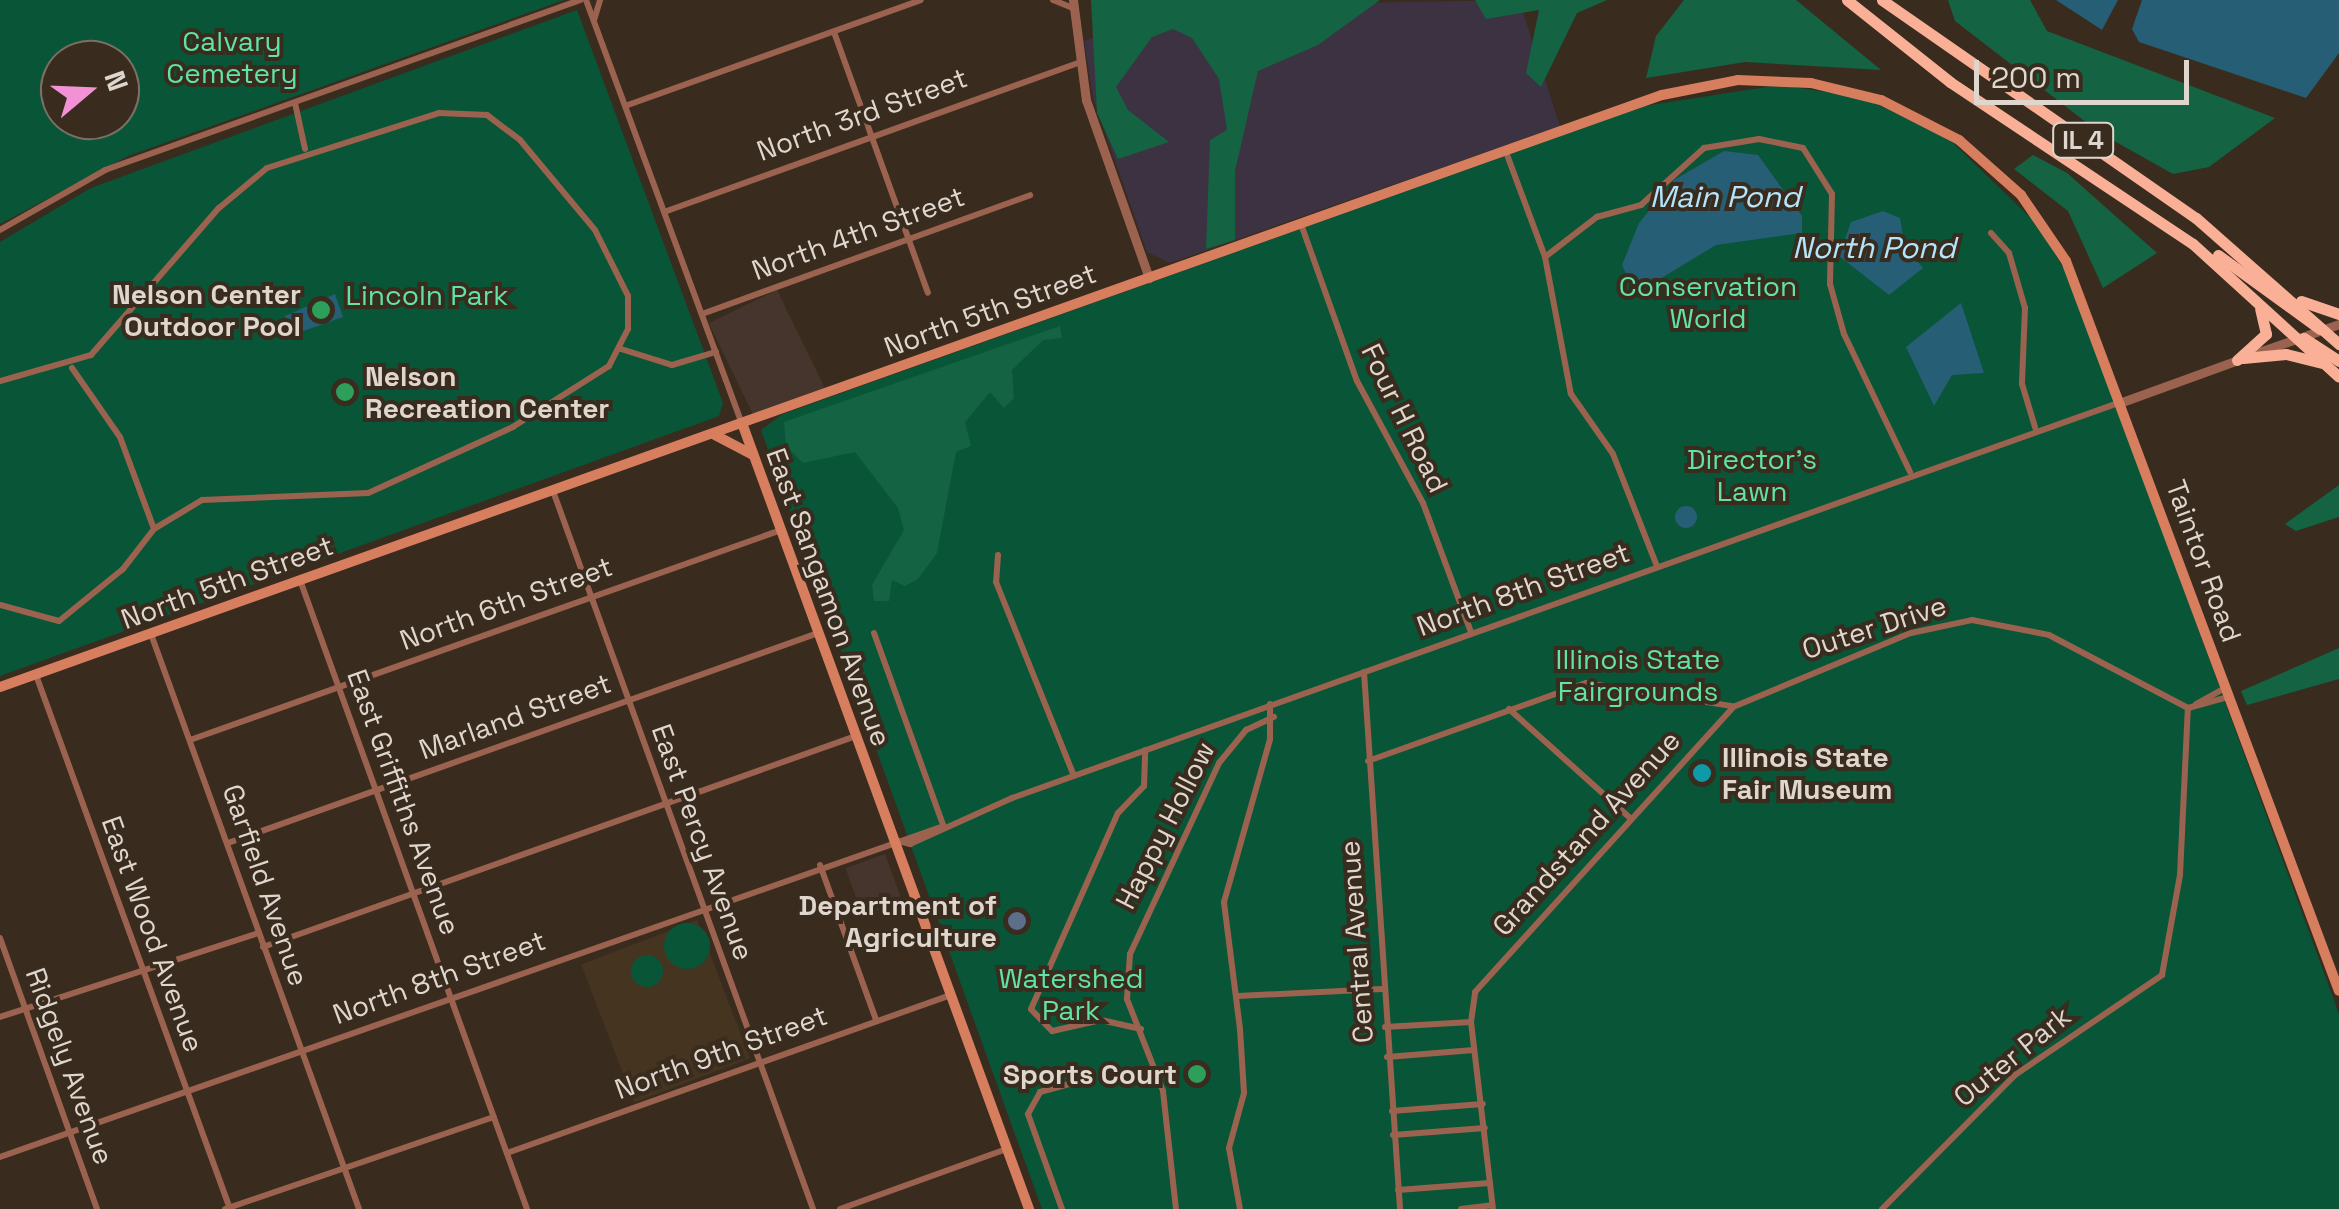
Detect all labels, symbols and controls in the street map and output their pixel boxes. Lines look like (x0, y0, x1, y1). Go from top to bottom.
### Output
park label: Calvary Cemetery (166, 24, 298, 90)
north arrow (40, 40, 140, 140)
scale bar (1979, 40, 2194, 102)
text: 200 m (1991, 58, 2081, 97)
street label: North 3rd Street (752, 60, 972, 168)
text: N (96, 66, 137, 96)
road number: IL 4 (2050, 120, 2116, 160)
street label: North 4th Street (747, 179, 969, 287)
water label: Main Pond (1650, 179, 1800, 215)
water label: North Pond (1792, 230, 1956, 266)
street label: North 5th Street (879, 256, 1101, 364)
park label: Conservation World (1619, 269, 1797, 335)
place label: Nelson Center Outdoor Pool (112, 277, 301, 343)
park label: Lincoln Park (346, 278, 508, 312)
marker: Nelson Center Outdoor Pool (310, 299, 332, 321)
street label: Four H Road (1355, 338, 1455, 498)
place label: Nelson Recreation Center (365, 359, 609, 425)
marker: Nelson Recreation Center (334, 381, 356, 403)
park label: Director's Lawn (1687, 442, 1817, 508)
street label: East Sangamon Avenue (759, 443, 899, 751)
street label: Taintor Road (2159, 475, 2249, 647)
street label: North 5th Street (116, 528, 338, 636)
street label: North 8th Street (1412, 535, 1634, 643)
street label: North 6th Street (395, 549, 617, 657)
street label: Outer Drive (1798, 588, 1950, 666)
park label: Illinois State Fairgrounds (1556, 642, 1720, 708)
street label: East Griffiths Avenue (340, 664, 468, 940)
street label: Marland Street (414, 666, 616, 766)
street label: East Percy Avenue (645, 719, 761, 965)
street label: Grandstand Avenue (1485, 723, 1687, 943)
street label: Happy Hollow (1108, 736, 1222, 914)
place label: Illinois State Fair Museum (1722, 740, 1892, 806)
marker: Illinois State Fair Museum (1691, 762, 1713, 784)
street label: Garfield Avenue (216, 780, 316, 990)
street label: East Wood Avenue (95, 811, 211, 1057)
street label: Central Avenue (1332, 839, 1380, 1045)
place label: Department of Agriculture (799, 888, 997, 954)
marker: Department of Agriculture (1006, 910, 1028, 932)
street label: North 8th Street (328, 923, 550, 1031)
park label: Watershed Park (998, 961, 1144, 1027)
street label: Ridgely Avenue (19, 963, 121, 1169)
street label: North 9th Street (610, 998, 832, 1106)
street label: Outer Park (1947, 999, 2077, 1113)
place label: Sports Court (1003, 1057, 1177, 1091)
marker: Sports Court (1186, 1063, 1208, 1085)

